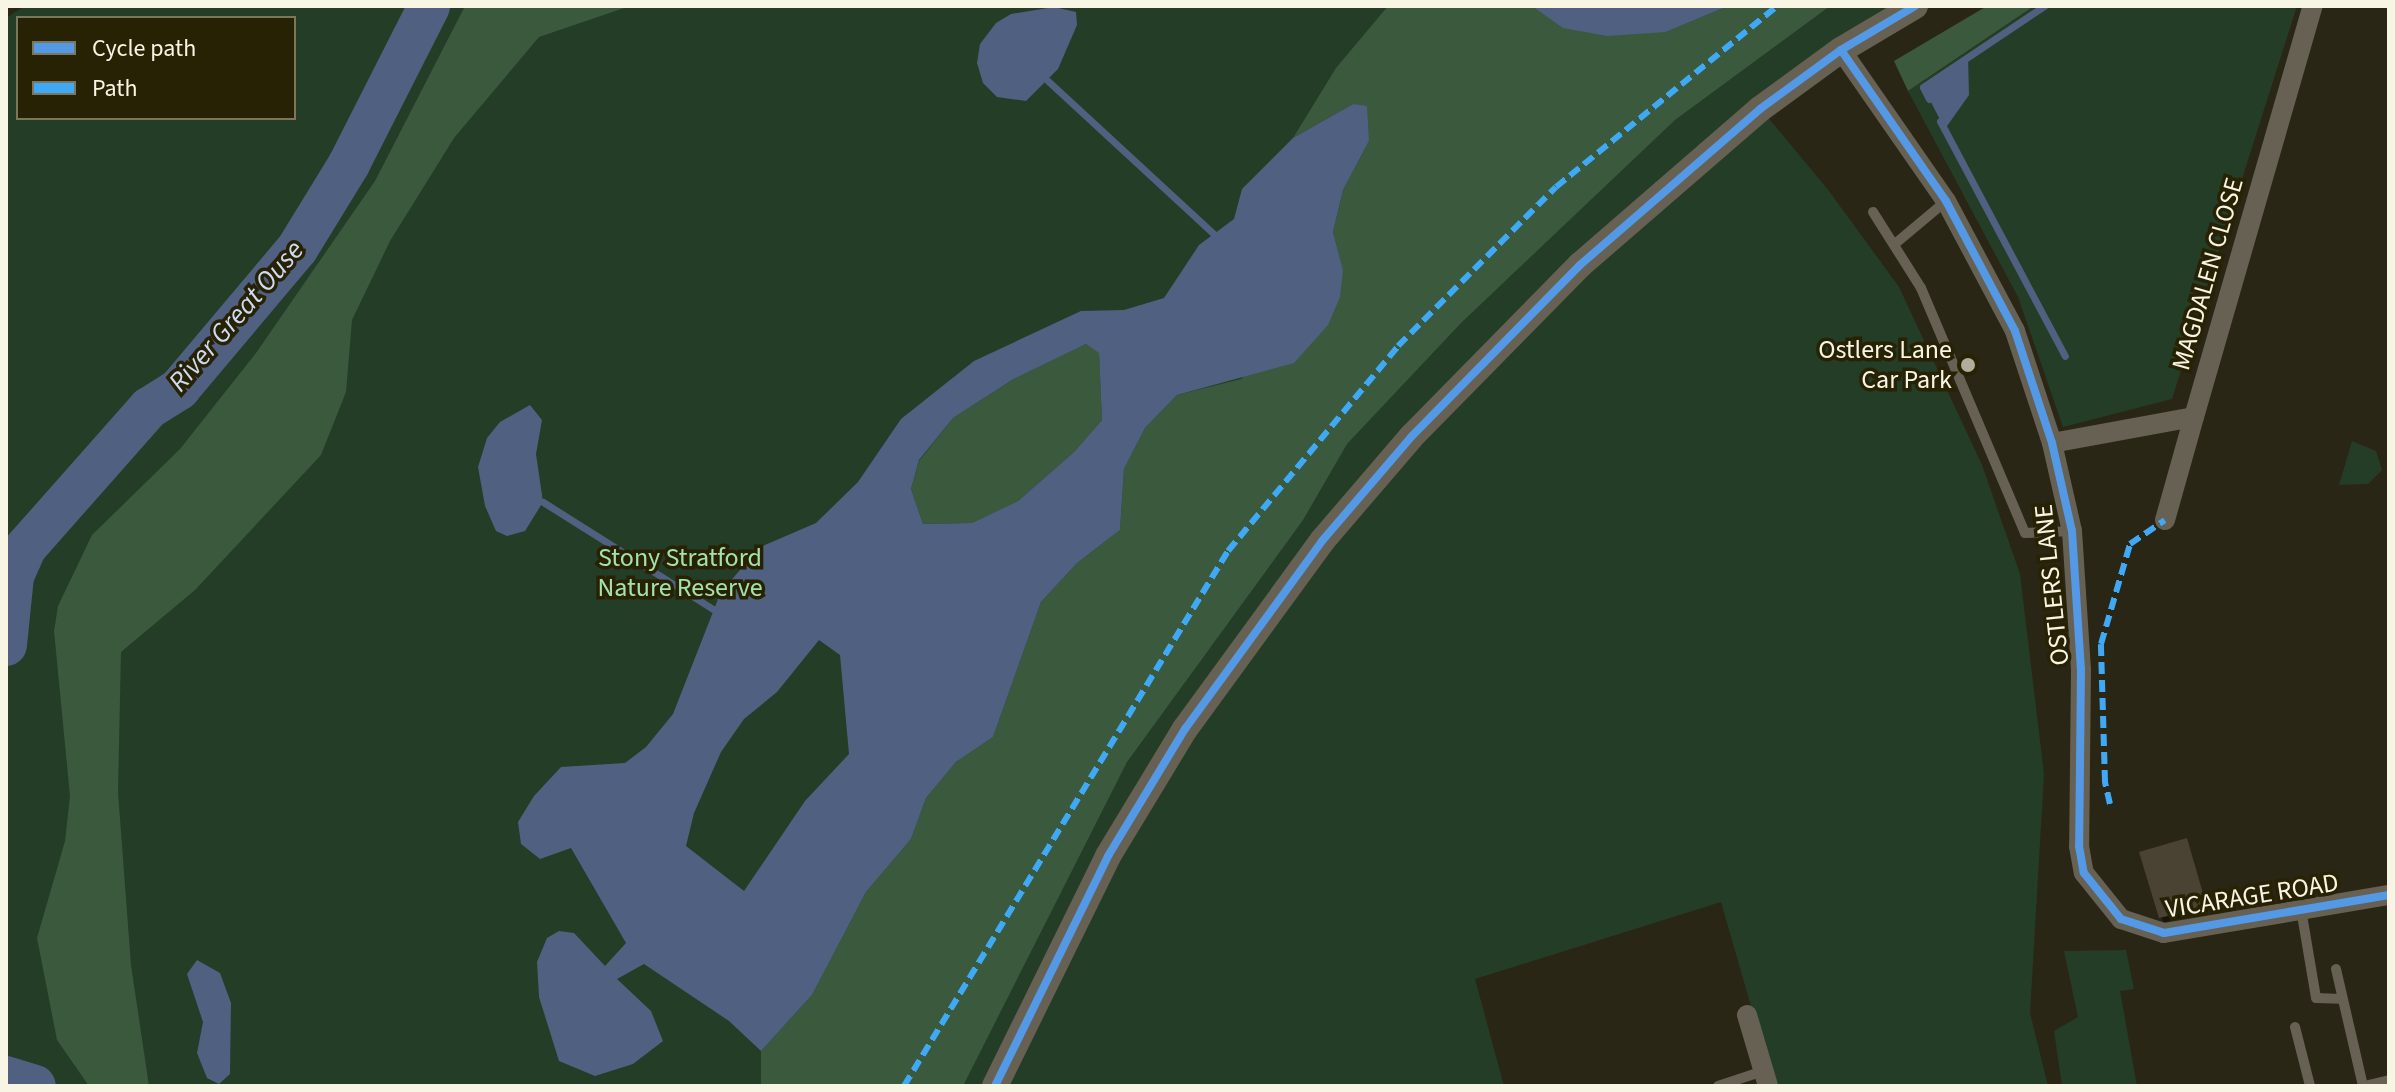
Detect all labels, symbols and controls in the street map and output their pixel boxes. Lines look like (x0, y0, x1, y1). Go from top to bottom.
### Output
legend (16, 16, 296, 120)
text: Cycle path (92, 31, 196, 66)
text: Path (92, 71, 138, 106)
street label: MAGDALEN CLOSE (2166, 174, 2250, 374)
water label: River Great Ouse (161, 234, 311, 398)
place label: Ostlers Lane Car Park (1818, 334, 1952, 396)
marker: Ostlers Lane Car Park (1959, 356, 1977, 374)
street label: OSTLERS LANE (2028, 503, 2076, 667)
park label: Stony Stratford Nature Reserve (597, 542, 763, 604)
street label: VICARAGE ROAD (2163, 867, 2341, 925)

